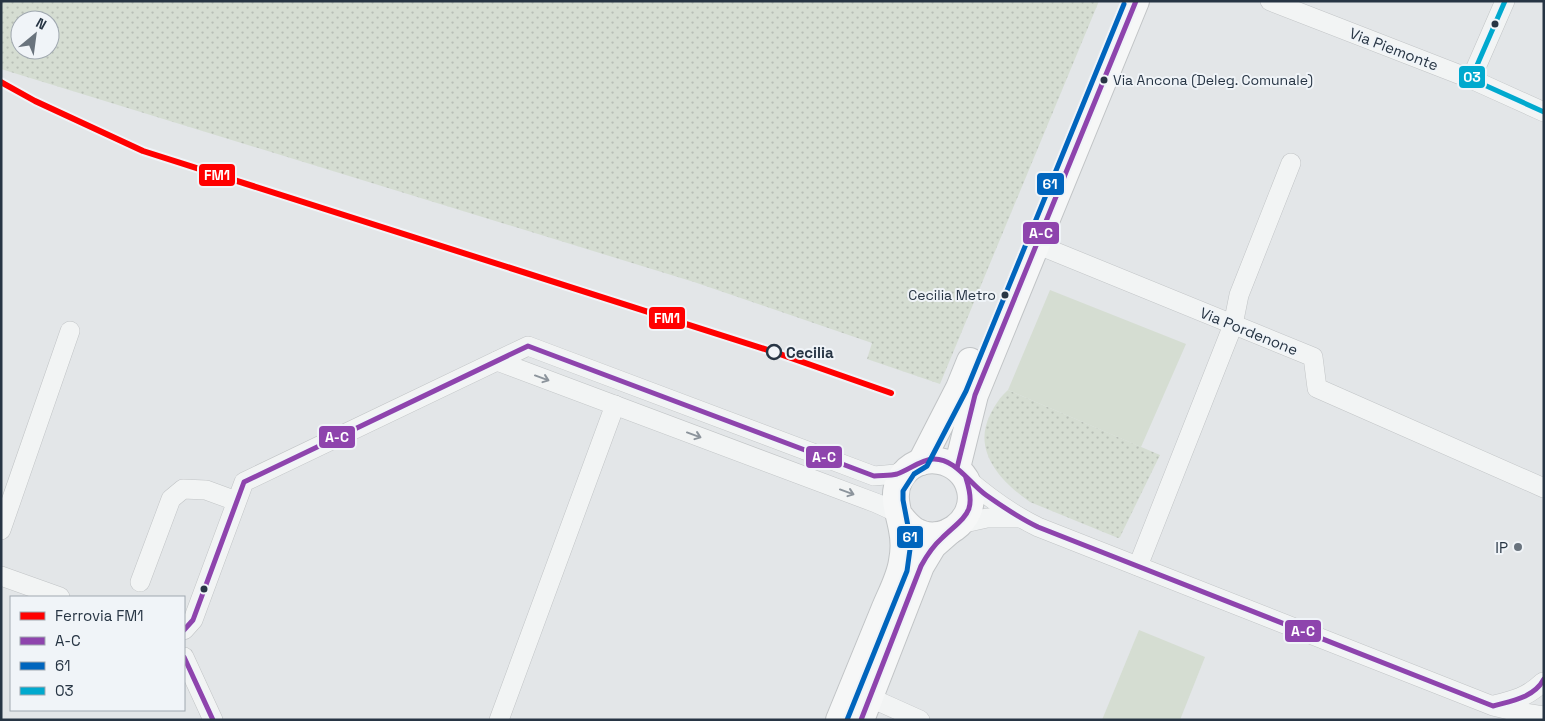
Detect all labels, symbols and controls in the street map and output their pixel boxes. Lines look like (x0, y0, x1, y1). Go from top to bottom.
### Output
north arrow (10, 10, 60, 60)
text: N (33, 13, 50, 34)
unlabelled marker (1490, 19, 1500, 29)
street label: Via Piemonte (1347, 23, 1441, 75)
line badge: 03 (1458, 65, 1486, 89)
text: 03 (1463, 68, 1481, 86)
place label: Via Ancona (Deleg. Comunale) (1113, 71, 1313, 89)
marker: Via Ancona (Deleg. Comunale) (1099, 75, 1109, 85)
line badge: FM1 (198, 163, 236, 187)
text: FM1 (204, 166, 230, 184)
line badge: 61 (1036, 172, 1065, 196)
text: 61 (1043, 175, 1057, 193)
line badge: A-C (1022, 221, 1060, 245)
text: A-C (1029, 224, 1053, 242)
place label: Cecilia Metro (908, 286, 996, 304)
marker: Cecilia Metro (1000, 290, 1010, 300)
street label: Via Pordenone (1197, 303, 1301, 359)
line badge: FM1 (648, 306, 686, 330)
text: FM1 (654, 309, 680, 327)
place label: Cecilia (786, 343, 834, 362)
marker: Cecilia (766, 344, 782, 360)
one-way arrow (534, 374, 549, 383)
line badge: A-C (318, 425, 356, 449)
text: A-C (325, 428, 349, 446)
one-way arrow (686, 431, 702, 440)
line badge: A-C (805, 445, 843, 469)
text: A-C (812, 448, 836, 466)
one-way arrow (839, 488, 854, 497)
line badge: 61 (896, 525, 924, 549)
text: 61 (903, 528, 917, 546)
place label: IP (1495, 538, 1508, 557)
marker: IP (1512, 541, 1524, 553)
unlabelled marker (199, 584, 209, 594)
legend (10, 596, 185, 711)
text: Ferrovia FM1 (55, 606, 143, 625)
line badge: A-C (1284, 619, 1322, 643)
text: A-C (1291, 622, 1315, 640)
text: A-C (55, 631, 81, 650)
text: 61 (55, 656, 70, 675)
text: 03 (55, 681, 74, 700)

